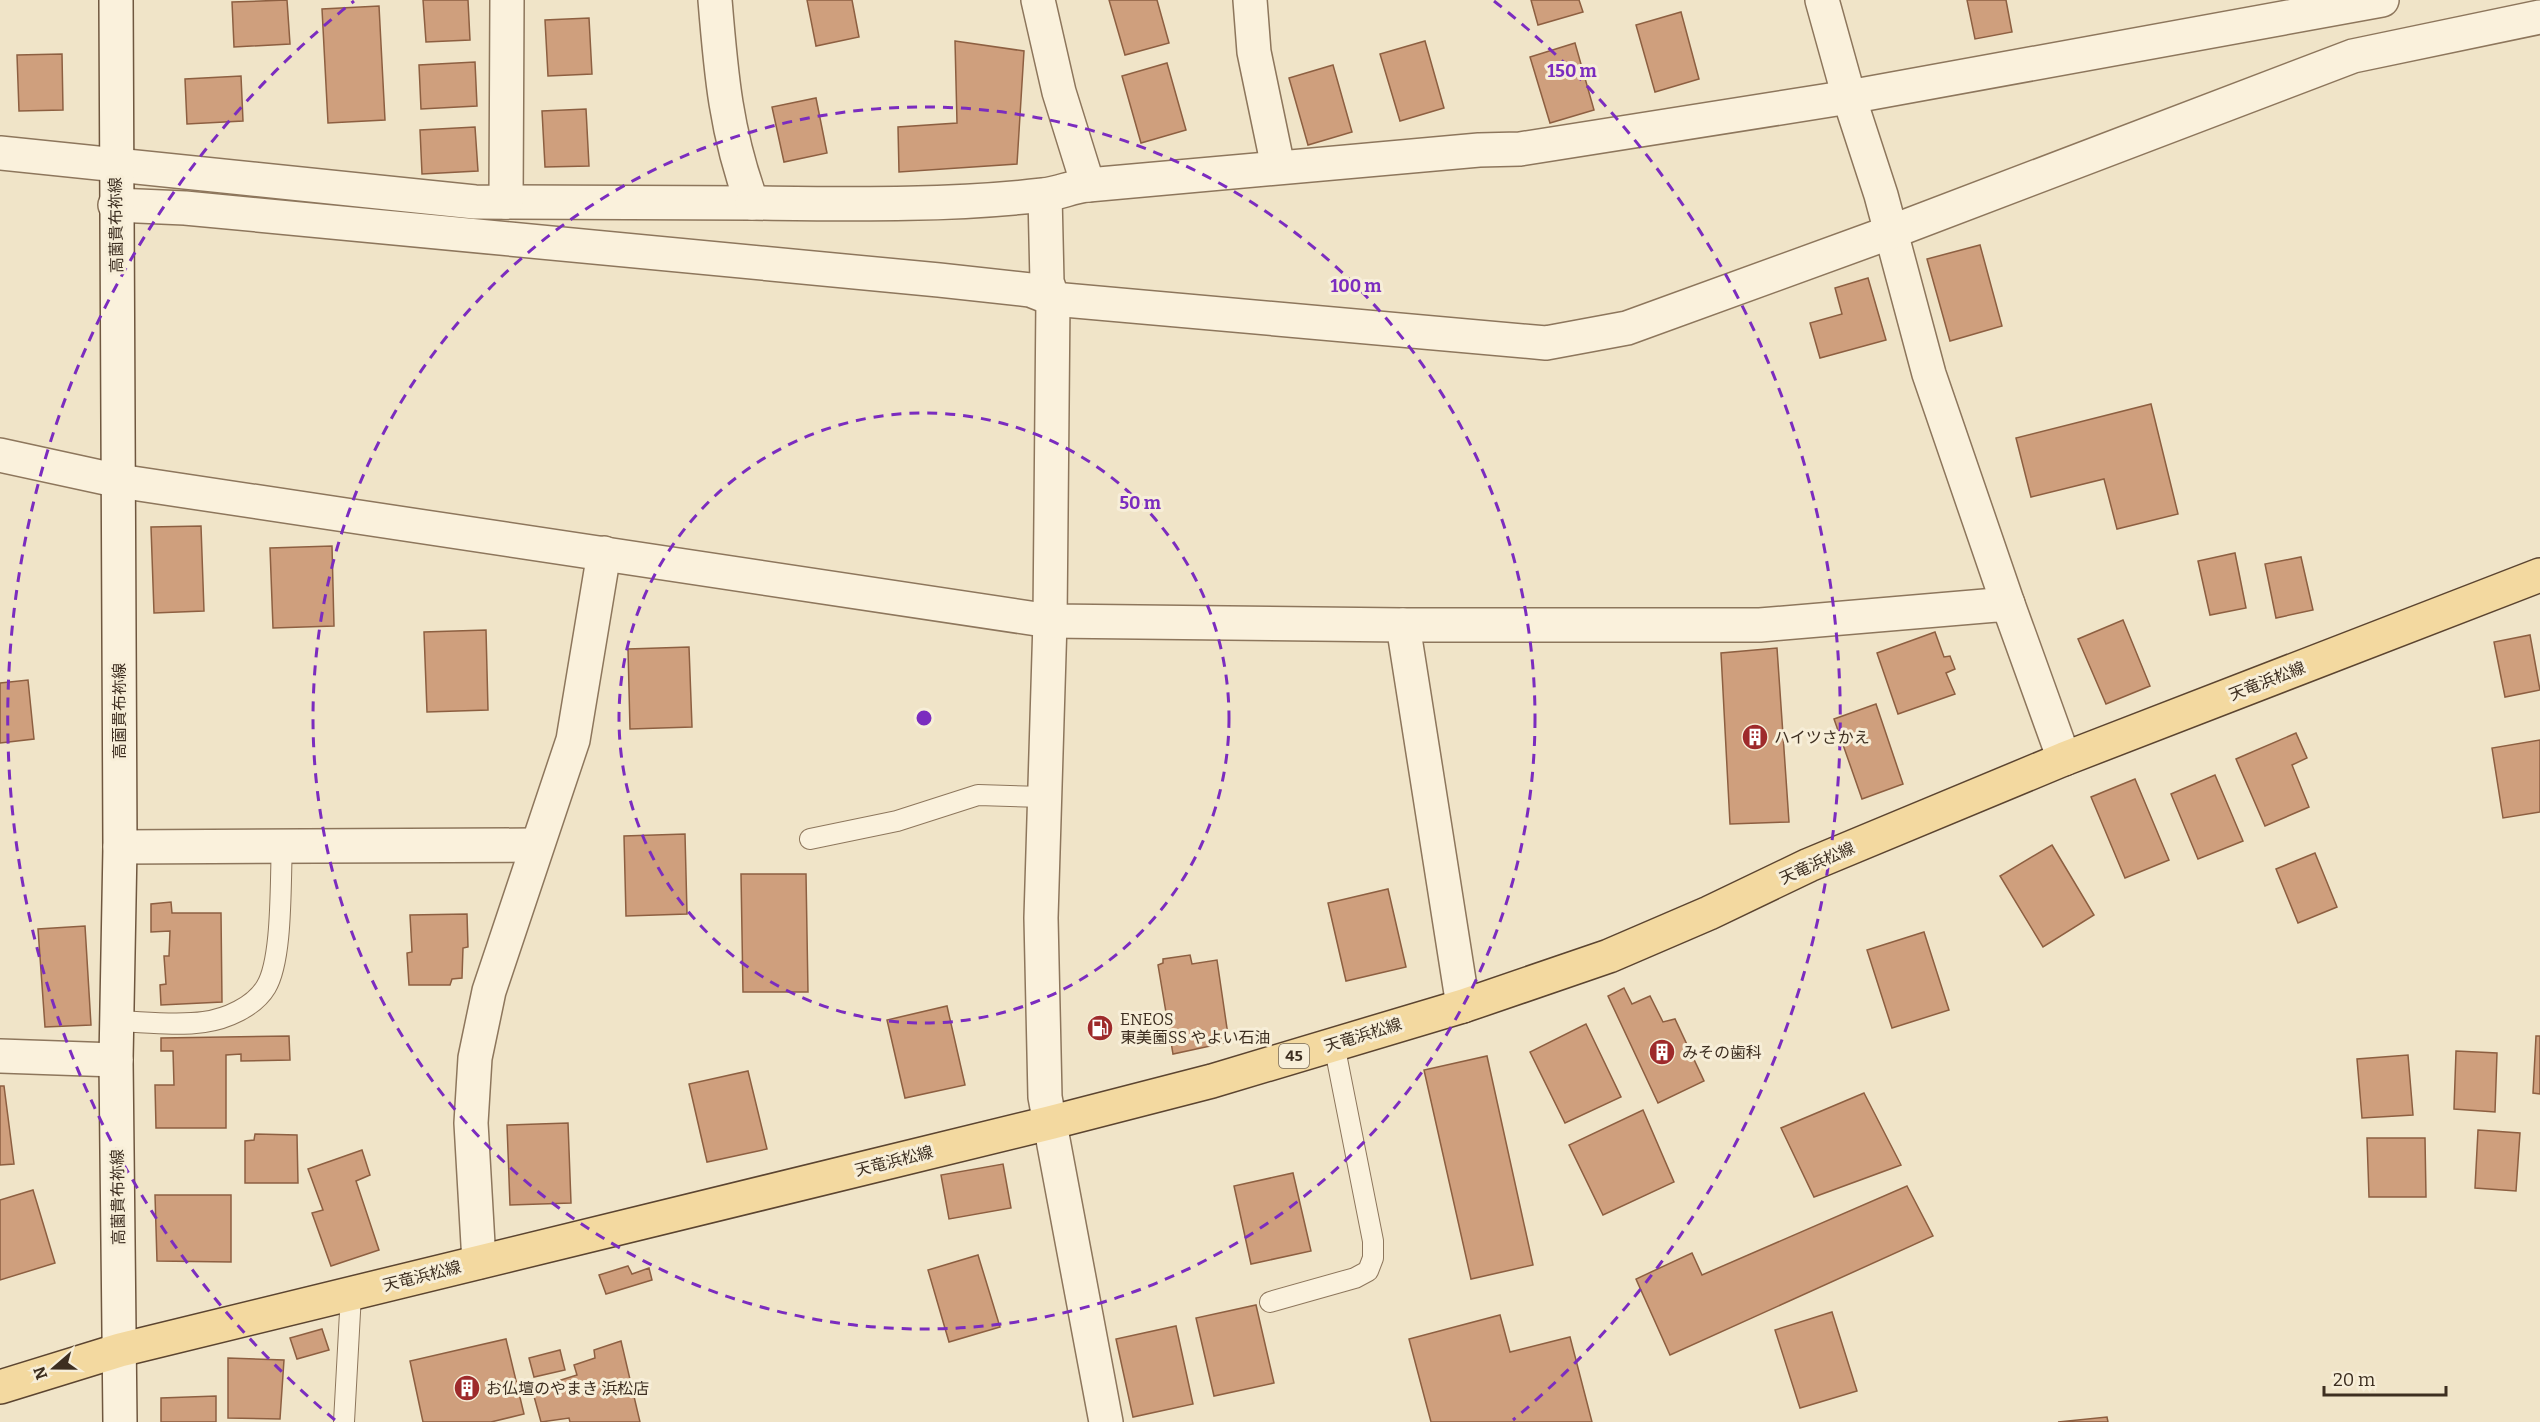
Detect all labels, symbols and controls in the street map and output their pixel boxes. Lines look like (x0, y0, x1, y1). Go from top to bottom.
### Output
text: 150 m (1547, 60, 1597, 82)
street label: 高薗貴布祢線 (106, 177, 126, 273)
text: 100 m (1330, 275, 1382, 297)
text: 50 m (1119, 492, 1161, 514)
street label: 天竜浜松線 (2226, 658, 2308, 704)
street label: 高薗貴布祢線 (110, 663, 129, 759)
centre of rings (914, 708, 934, 728)
building icon: ハイツさかえ (1740, 722, 1770, 752)
place label: ハイツさかえ (1774, 728, 1870, 747)
street label: 天竜浜松線 (1777, 838, 1857, 888)
place label: ENEOS 東美薗SS やよい石油 (1120, 1010, 1270, 1047)
fuel station icon: ENEOS 東美薗SS やよい石油 (1085, 1013, 1115, 1043)
street label: 天竜浜松線 (1322, 1014, 1404, 1056)
building icon: みその歯科 (1647, 1037, 1677, 1067)
place label: みその歯科 (1682, 1043, 1762, 1062)
road number: 45 (1279, 1044, 1309, 1068)
street label: 天竜浜松線 (853, 1142, 935, 1180)
street label: 高薗貴布祢線 (108, 1149, 128, 1245)
street label: 天竜浜松線 (381, 1257, 463, 1295)
north arrow (24, 1338, 84, 1398)
scale bar (2324, 1359, 2446, 1397)
text: N (29, 1364, 51, 1382)
text: 20 m (2333, 1369, 2375, 1391)
building icon: お仏壇のやまき 浜松店 (452, 1373, 482, 1403)
place label: お仏壇のやまき 浜松店 (486, 1379, 649, 1398)

